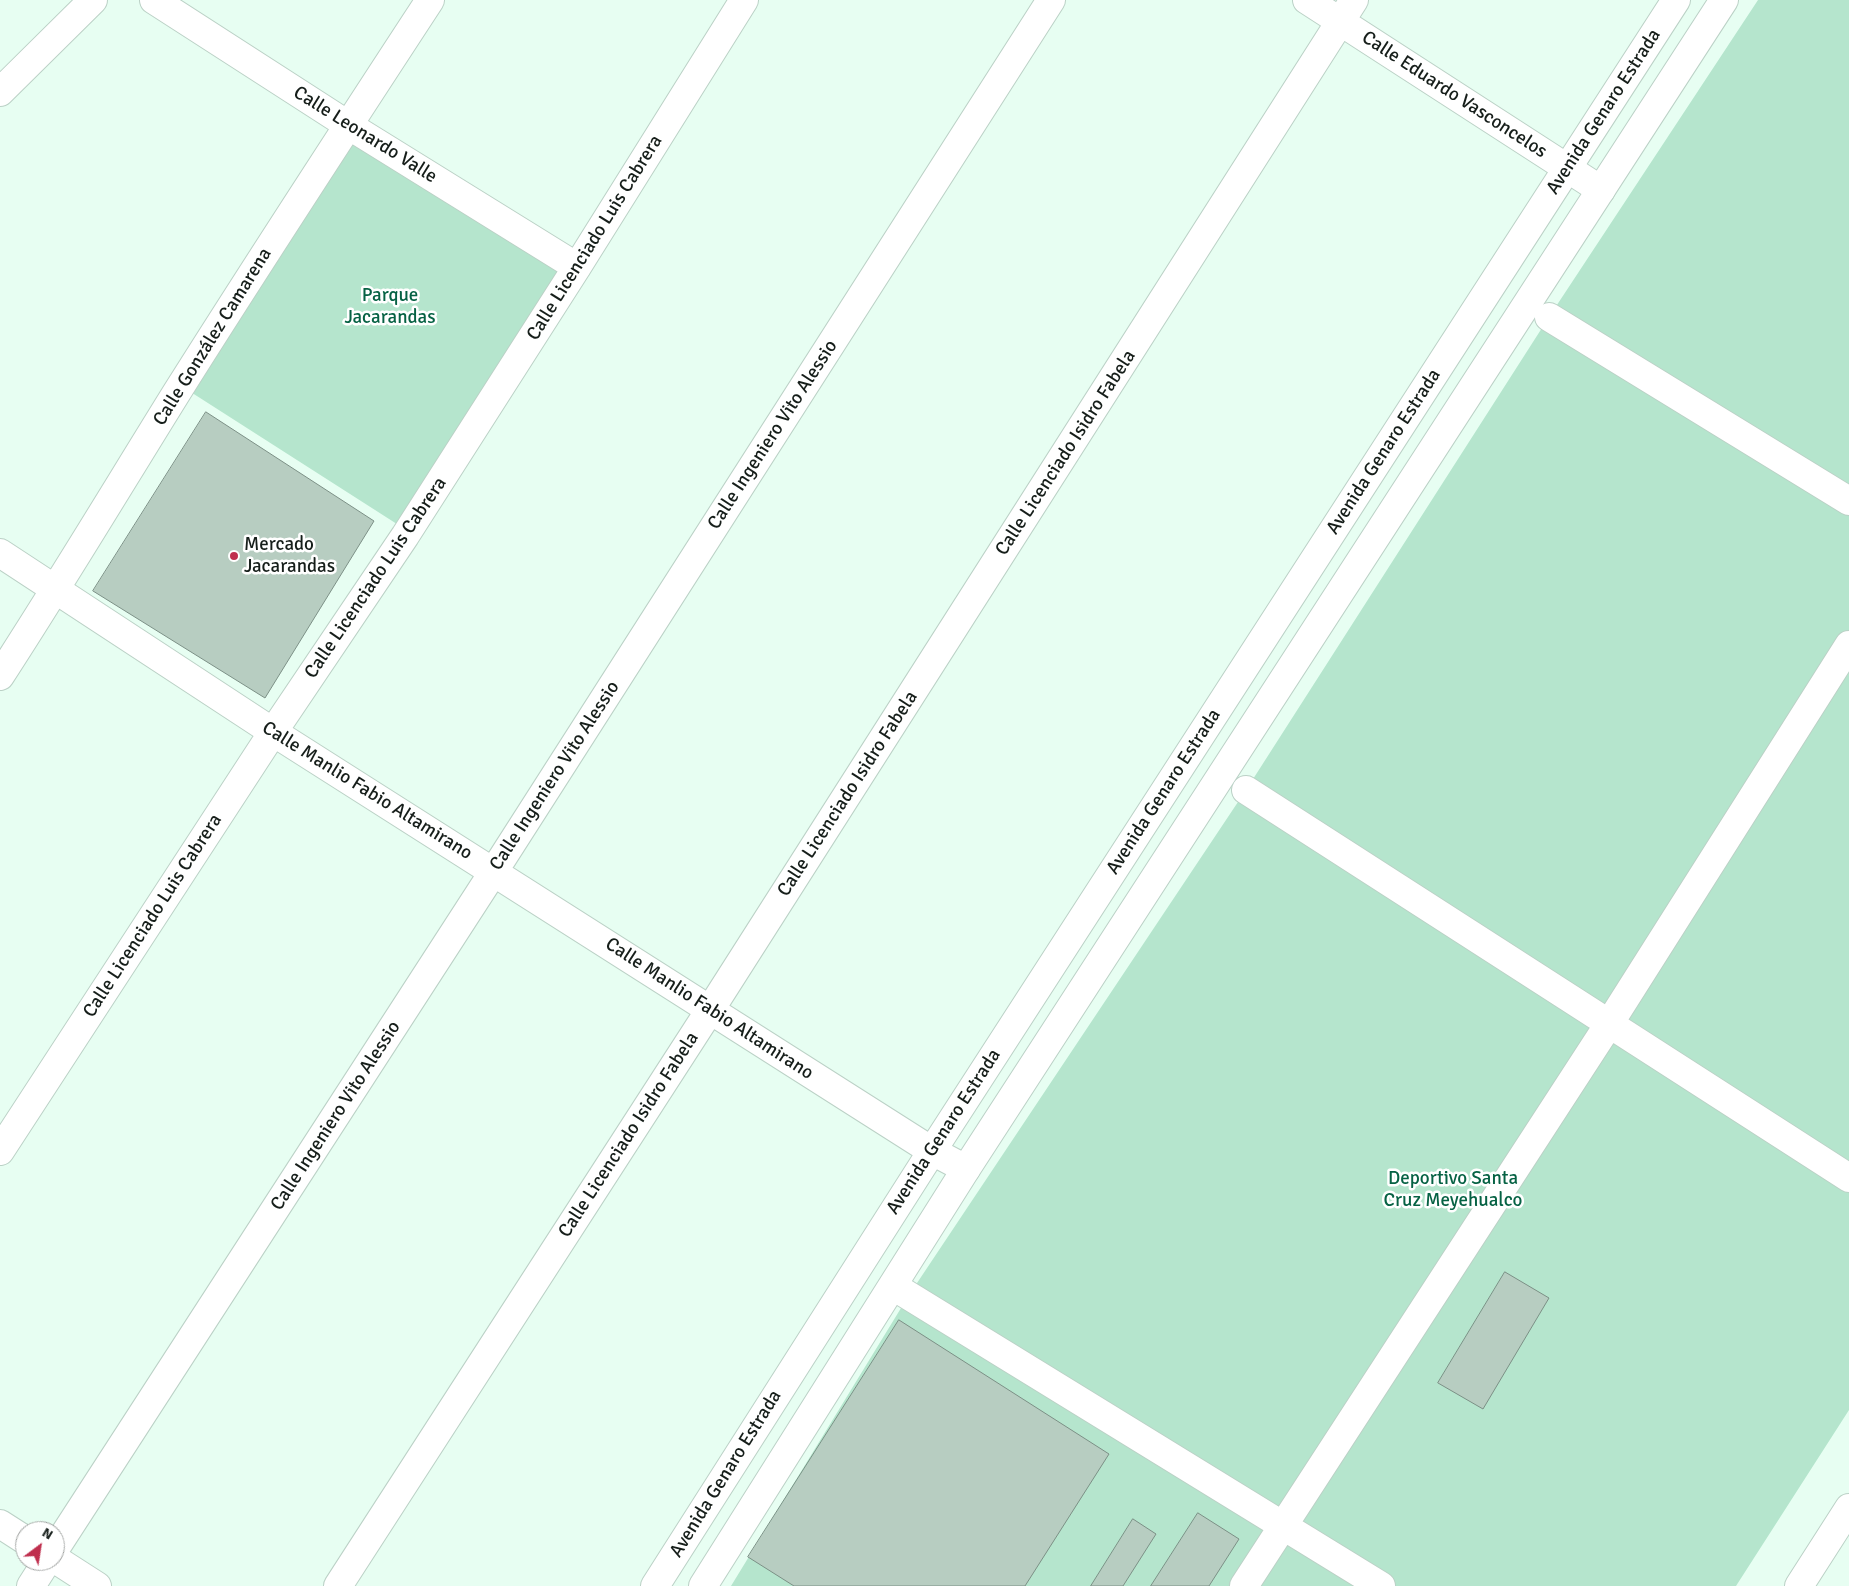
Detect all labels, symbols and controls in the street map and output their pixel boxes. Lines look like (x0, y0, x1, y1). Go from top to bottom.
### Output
street label: Avenida Genaro Estrada (1542, 25, 1666, 199)
street label: Calle Eduardo Vasconcelos (1357, 27, 1551, 163)
street label: Calle Leonardo Valle (289, 82, 441, 188)
street label: Calle Licenciado Luis Cabrera (522, 131, 668, 345)
street label: Calle González Camarena (149, 244, 277, 430)
park label: Parque Jacarandas (344, 285, 436, 329)
street label: Calle Ingeniero Vito Alessio (703, 336, 843, 534)
street label: Calle Licenciado Isidro Fabela (991, 346, 1141, 560)
street label: Avenida Genaro Estrada (1322, 365, 1446, 539)
street label: Calle Licenciado Luis Cabrera (300, 473, 452, 683)
place label: Mercado Jacarandas (244, 534, 335, 578)
marker: Mercado Jacarandas (228, 550, 240, 562)
street label: Calle Ingeniero Vito Alessio (485, 677, 625, 875)
street label: Calle Licenciado Isidro Fabela (773, 687, 923, 901)
street label: Avenida Genaro Estrada (1102, 705, 1226, 879)
street label: Calle Manlio Fabio Altamirano (258, 717, 476, 865)
street label: Calle Licenciado Luis Cabrera (79, 810, 227, 1022)
street label: Calle Manlio Fabio Altamirano (601, 933, 817, 1085)
street label: Calle Ingeniero Vito Alessio (266, 1017, 406, 1215)
street label: Calle Licenciado Isidro Fabela (554, 1028, 704, 1242)
street label: Avenida Genaro Estrada (882, 1045, 1006, 1219)
park label: Deportivo Santa Cruz Meyehualco (1384, 1168, 1522, 1212)
street label: Avenida Genaro Estrada (665, 1386, 787, 1562)
north arrow (15, 1521, 65, 1571)
text: N (39, 1524, 56, 1543)

